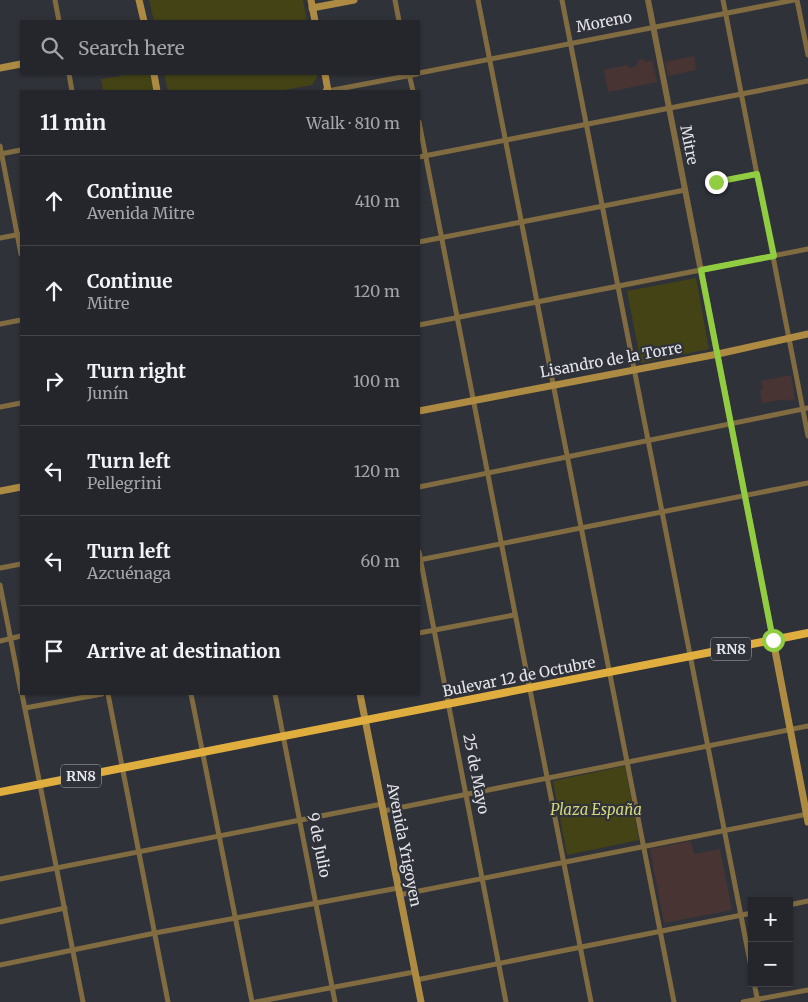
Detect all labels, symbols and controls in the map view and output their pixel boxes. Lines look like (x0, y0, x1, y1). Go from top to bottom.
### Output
street label: Moreno (574, 7, 634, 36)
search box (20, 20, 420, 75)
icon: search (38, 34, 66, 62)
text: Search here (78, 36, 185, 60)
text: 11 min (40, 109, 106, 136)
text: Walk · 810 m (306, 113, 400, 133)
street label: Mitre (676, 124, 703, 166)
route end (705, 171, 728, 194)
text: Continue (87, 179, 173, 203)
icon: ahead (40, 187, 68, 215)
text: 410 m (355, 191, 400, 211)
text: Avenida Mitre (87, 203, 195, 223)
text: Continue (87, 269, 173, 293)
icon: ahead (40, 277, 68, 305)
text: 120 m (354, 281, 400, 301)
text: Mitre (87, 293, 129, 313)
street label: Lisandro de la Torre (538, 338, 684, 381)
text: Turn right (87, 359, 186, 383)
icon: right (40, 367, 68, 395)
text: 100 m (353, 371, 400, 391)
text: Junín (87, 383, 129, 403)
text: Turn left (87, 449, 171, 473)
icon: left (40, 457, 68, 485)
text: 120 m (354, 461, 400, 481)
text: Pellegrini (87, 473, 162, 493)
text: Turn left (87, 539, 171, 563)
icon: left (40, 547, 68, 575)
text: 60 m (360, 551, 400, 571)
text: Azcuénaga (87, 563, 171, 583)
route start (762, 629, 785, 652)
icon: arrive (40, 637, 68, 665)
road number: RN8 (711, 638, 751, 661)
text: Arrive at destination (87, 639, 281, 663)
street label: Bulevar 12 de Octubre (441, 652, 597, 701)
street label: 25 de Mayo (459, 732, 494, 816)
road number: RN8 (61, 764, 101, 788)
street label: Avenida Yrigoyen (383, 780, 426, 908)
park label: Plaza España (550, 800, 642, 819)
street label: 9 de Julio (304, 811, 335, 879)
map controls (748, 897, 793, 987)
button: + (748, 897, 793, 942)
button: − (748, 942, 793, 987)

